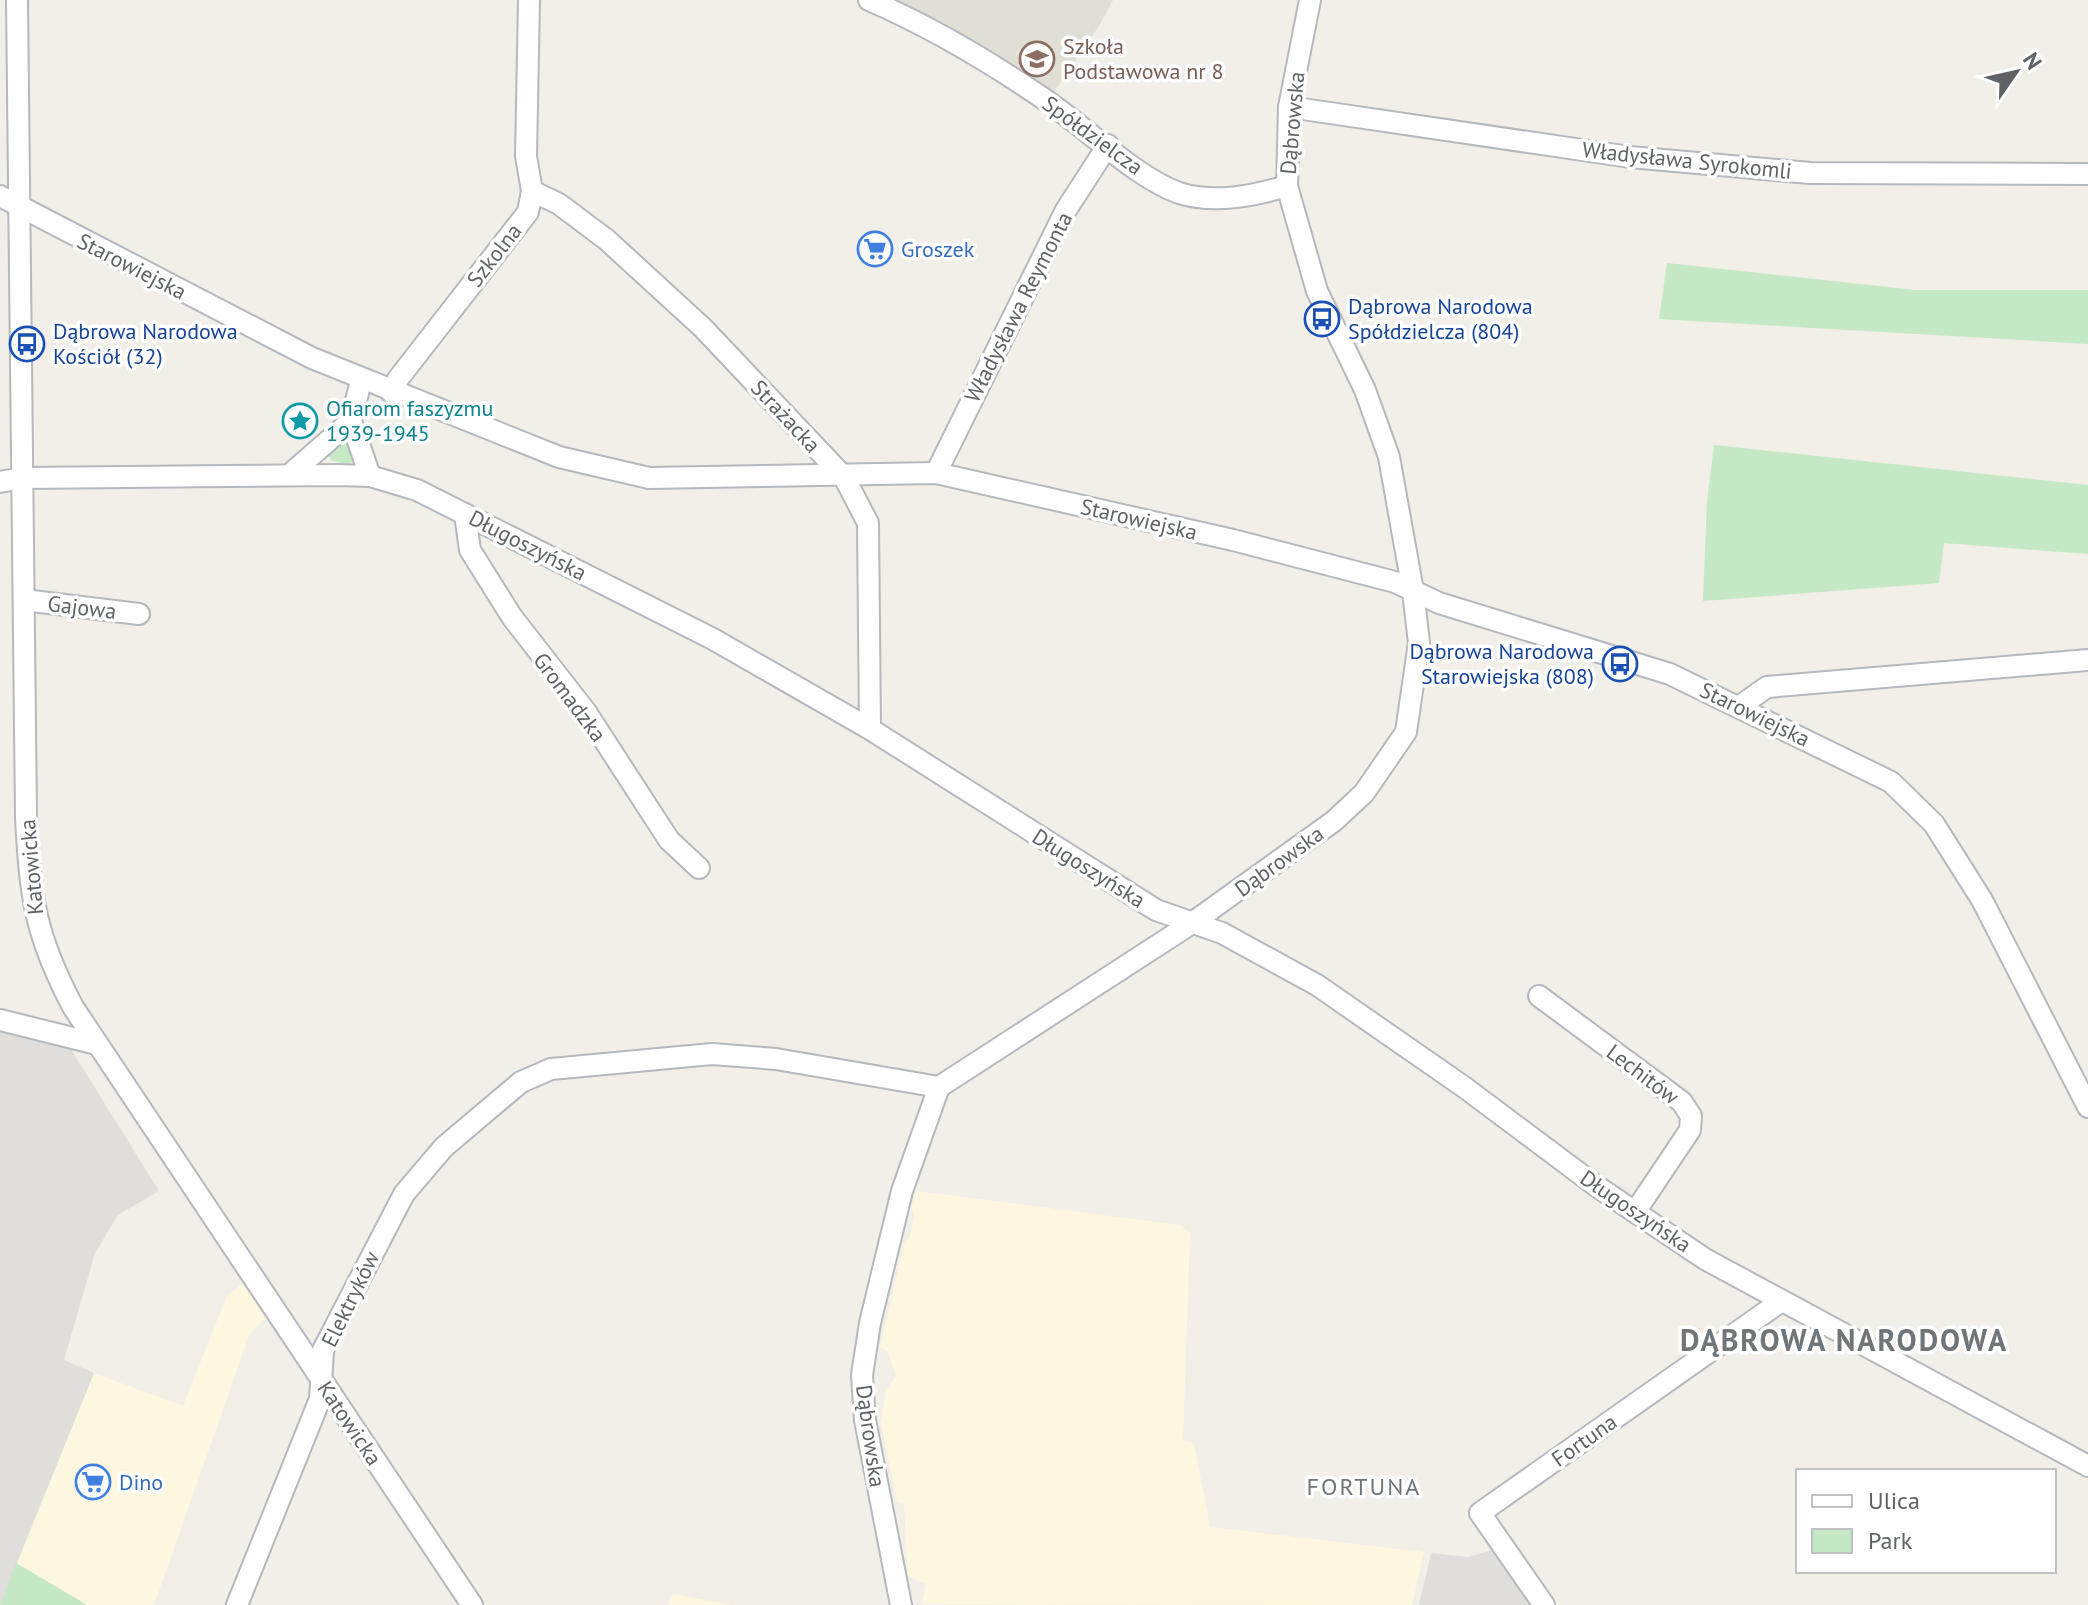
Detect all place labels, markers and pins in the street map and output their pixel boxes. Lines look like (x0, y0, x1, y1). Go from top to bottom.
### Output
place label: Szkoła Podstawowa nr 8 (1063, 32, 1224, 85)
school or university icon: Szkoła Podstawowa nr 8 (1018, 40, 1056, 78)
supermarket icon: Groszek (856, 230, 894, 268)
place label: Groszek (901, 235, 975, 263)
place label: Dąbrowa Narodowa Spółdzielcza (804) (1348, 292, 1533, 345)
bus stop icon: Dąbrowa Narodowa Spółdzielcza (804) (1303, 300, 1341, 338)
place label: Dąbrowa Narodowa Kościół (32) (53, 317, 238, 370)
bus stop icon: Dąbrowa Narodowa Kościół (32) (8, 325, 46, 363)
place label: Ofiarom faszyzmu 1939-1945 (326, 394, 493, 447)
place icon: Ofiarom faszyzmu 1939-1945 (281, 402, 319, 440)
place label: Dąbrowa Narodowa Starowiejska (808) (1409, 637, 1594, 690)
bus stop icon: Dąbrowa Narodowa Starowiejska (808) (1601, 645, 1639, 683)
supermarket icon: Dino (74, 1463, 112, 1501)
place label: Dino (119, 1468, 163, 1496)

